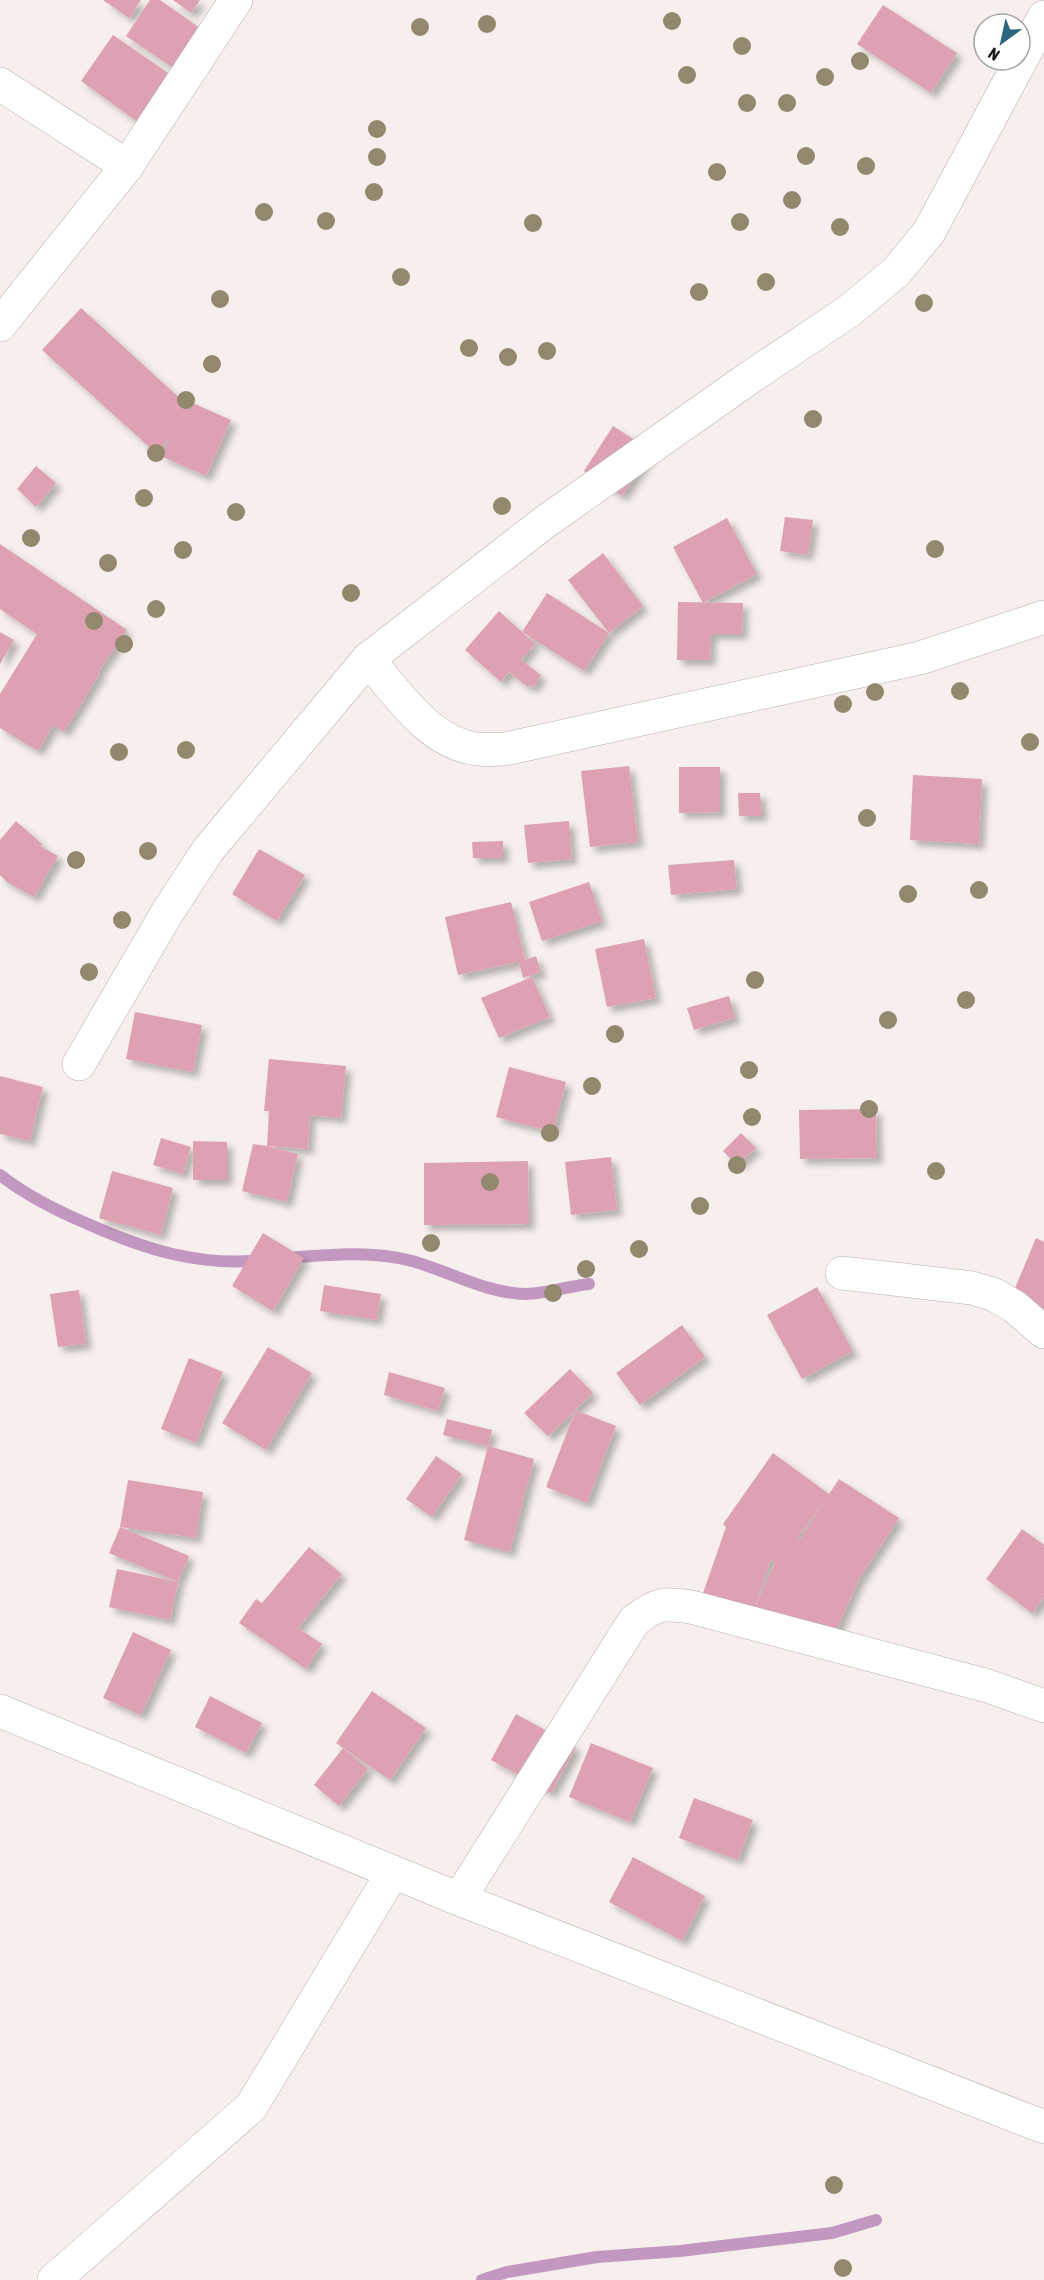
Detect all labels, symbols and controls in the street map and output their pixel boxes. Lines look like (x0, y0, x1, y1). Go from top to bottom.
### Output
north arrow (972, 12, 1032, 72)
text: N (985, 44, 1003, 65)

